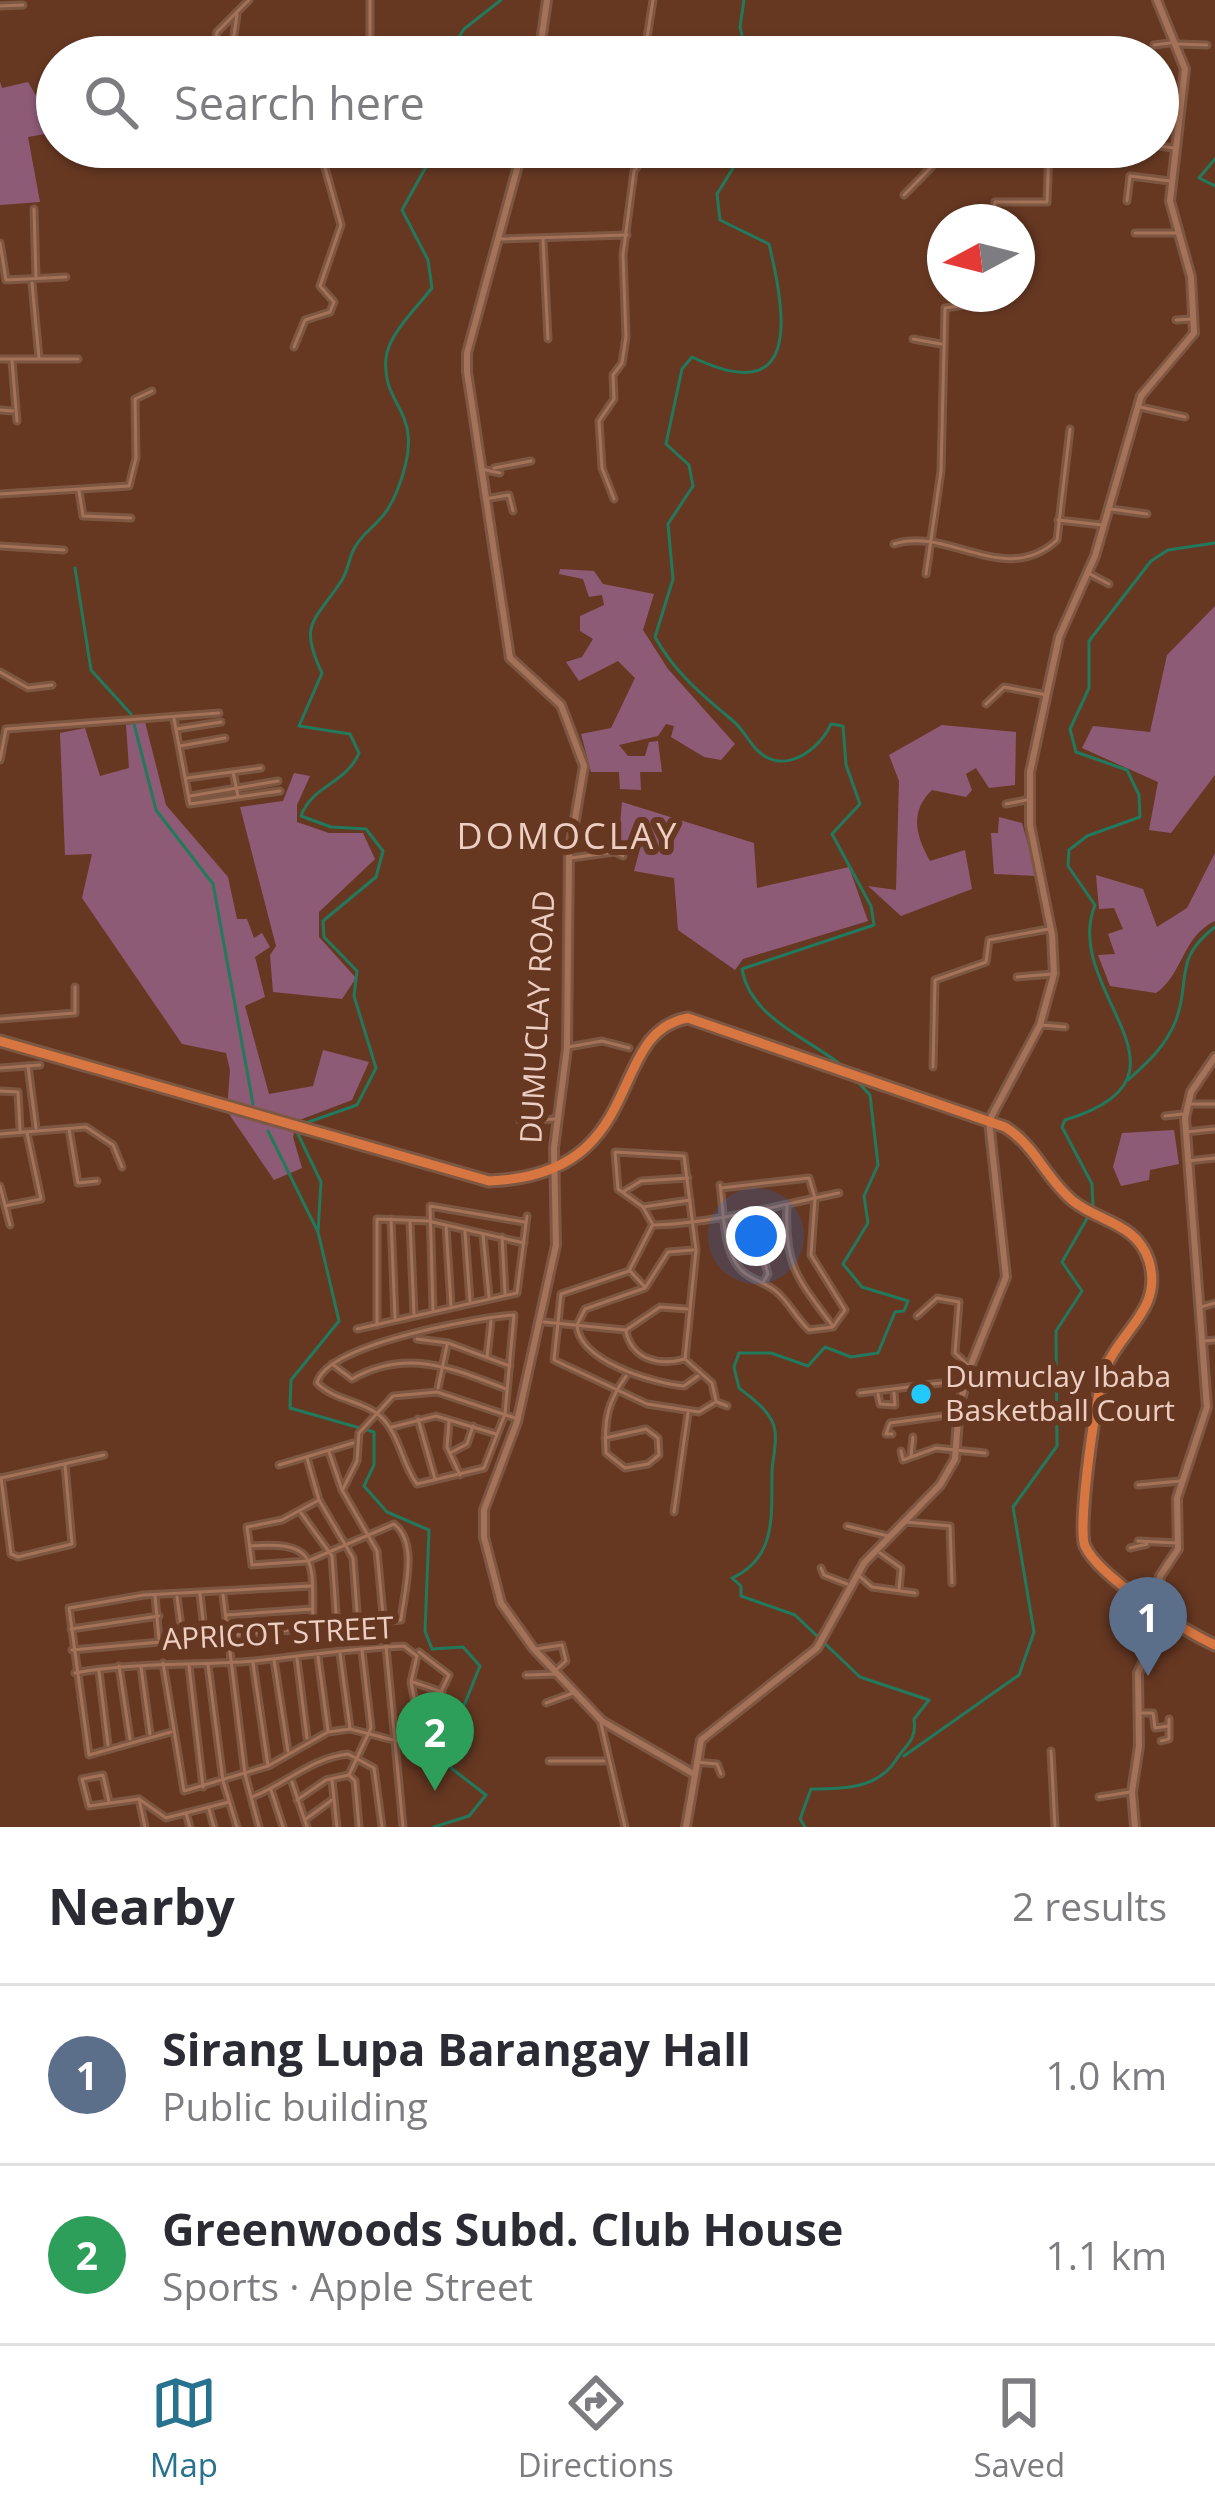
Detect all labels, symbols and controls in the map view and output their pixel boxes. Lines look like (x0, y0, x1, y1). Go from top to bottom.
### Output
search box (36, 36, 1179, 168)
icon: search (78, 69, 144, 135)
text: Search here (174, 72, 425, 133)
north arrow (927, 204, 1035, 312)
district label: DOMOCLAY (457, 811, 679, 860)
street label: DUMUCLAY ROAD (509, 889, 564, 1144)
your location (726, 1206, 786, 1266)
place label: Dumuclay Ibaba Basketball Court (945, 1355, 1175, 1430)
marker: Dumuclay Ibaba Basketball Court (908, 1381, 934, 1407)
pin: 1 (1109, 1577, 1187, 1676)
street label: APRICOT STREET (161, 1606, 395, 1659)
pin: 2 (396, 1692, 474, 1791)
text: Nearby (48, 1870, 235, 1940)
text: 2 results (1012, 1879, 1167, 1932)
text: Sirang Lupa Barangay Hall (162, 2018, 751, 2079)
text: 1 (76, 2048, 98, 2101)
text: 1.0 km (1045, 2048, 1167, 2101)
text: Public building (162, 2079, 428, 2132)
text: Greenwoods Subd. Club House (162, 2198, 843, 2259)
text: 2 (76, 2228, 98, 2281)
text: 1.1 km (1045, 2228, 1167, 2281)
text: Sports · Apple Street (162, 2259, 533, 2312)
tab: Map (150, 2370, 218, 2487)
tab: Directions (518, 2370, 674, 2487)
tab: Saved (973, 2370, 1065, 2487)

